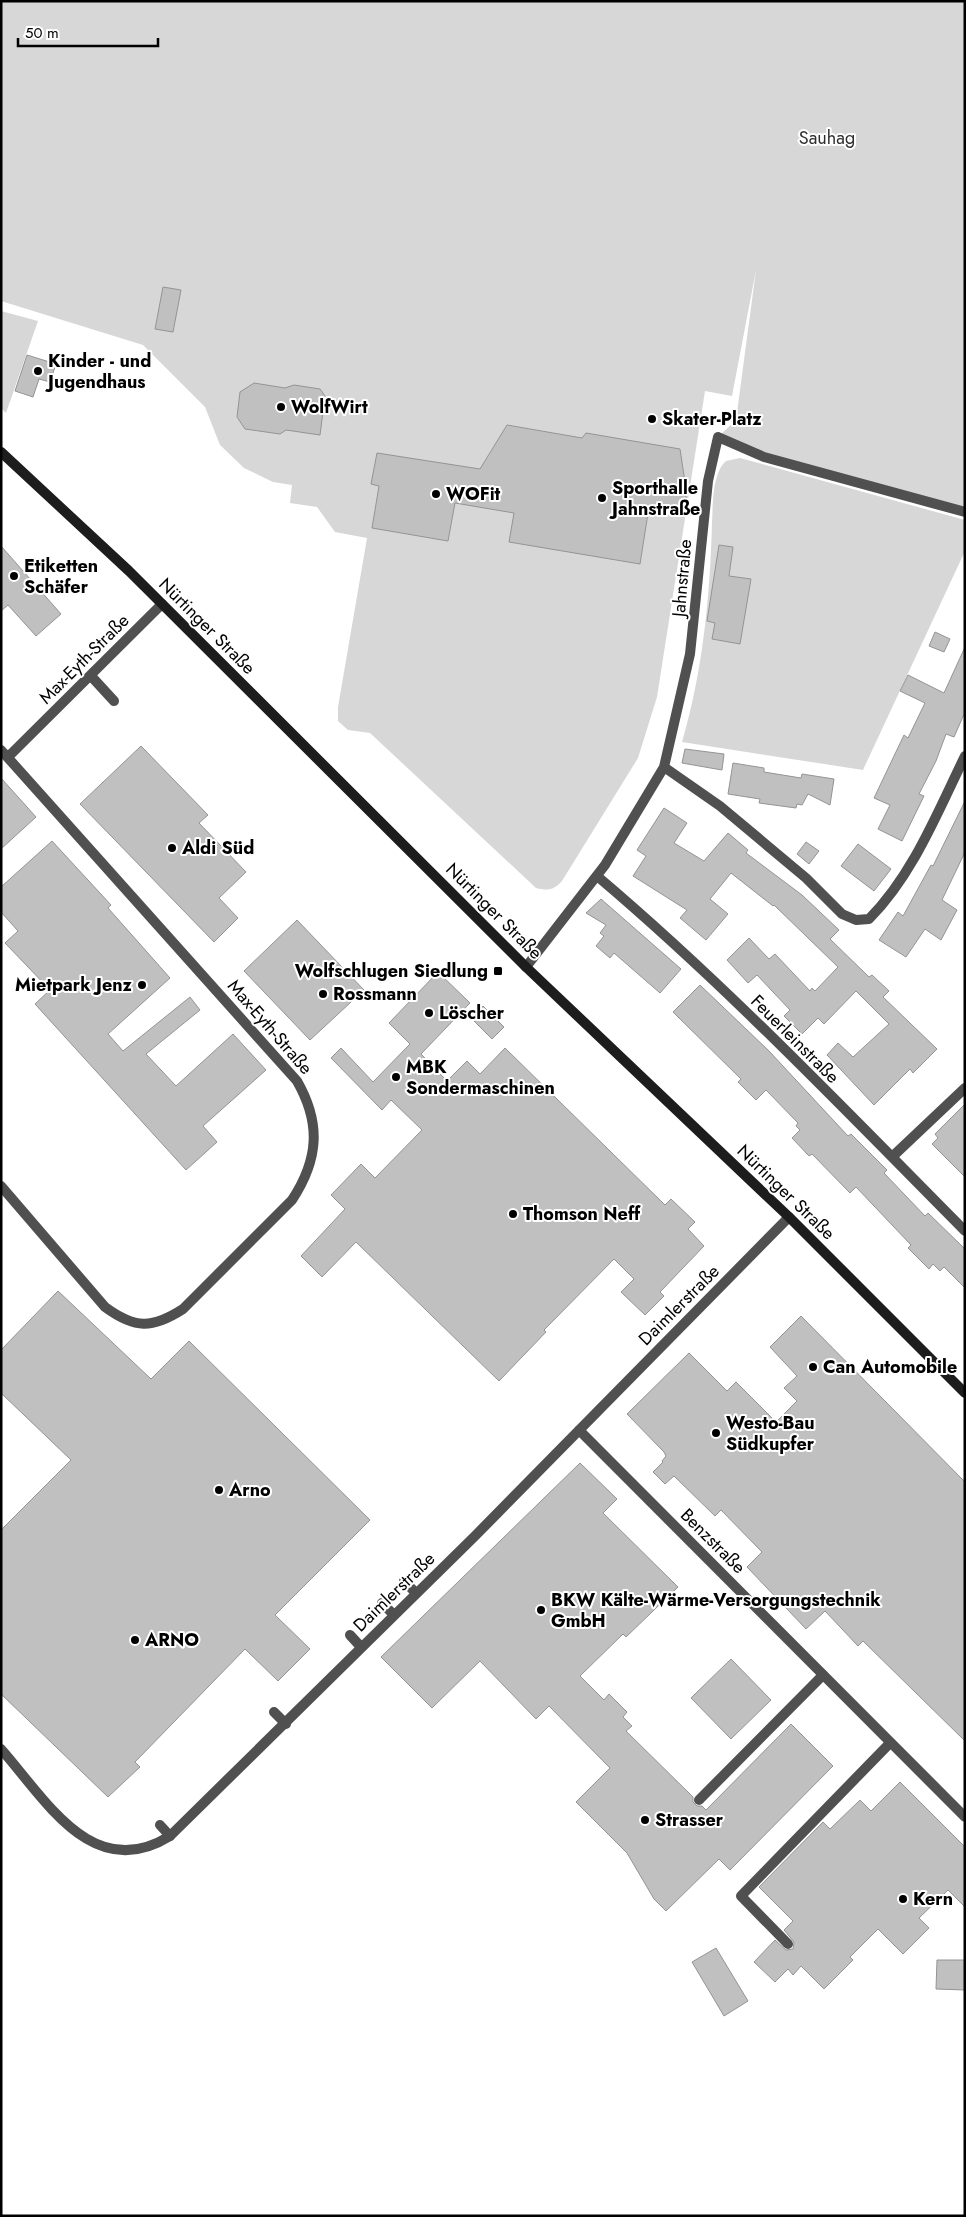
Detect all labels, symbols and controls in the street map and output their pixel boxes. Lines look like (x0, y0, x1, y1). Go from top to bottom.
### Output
scale bar (18, 15, 158, 47)
text: 50 m (25, 22, 59, 44)
park label: Sauhag (799, 125, 855, 151)
place label: Kinder - und Jugendhaus (45, 348, 151, 395)
marker: Kinder - und Jugendhaus (32, 365, 44, 377)
place label: WolfWirt (291, 394, 368, 420)
marker: WolfWirt (275, 401, 287, 413)
place label: Skater-Platz (662, 406, 762, 432)
marker: Skater-Platz (646, 413, 658, 425)
place label: Sporthalle Jahnstraße (609, 475, 700, 522)
place label: WOFit (446, 481, 501, 507)
marker: WOFit (430, 488, 442, 500)
marker: Sporthalle Jahnstraße (596, 492, 608, 504)
street label: Jahnstraße (665, 538, 698, 620)
place label: Etiketten Schäfer (24, 553, 98, 600)
marker: Etiketten Schäfer (8, 570, 20, 582)
street label: Nürtinger Straße (153, 572, 261, 680)
street label: Max-Eyth-Straße (33, 608, 135, 710)
place label: Aldi Süd (181, 835, 254, 861)
marker: Aldi Süd (166, 842, 178, 854)
street label: Nürtinger Straße (440, 857, 548, 965)
place label: Wolfschlugen Siedlung (295, 958, 488, 984)
marker: Wolfschlugen Siedlung (492, 965, 504, 977)
place label: Mietpark Jenz (15, 972, 133, 998)
street label: Max-Eyth-Straße (221, 974, 319, 1080)
marker: Mietpark Jenz (136, 979, 148, 991)
place label: Rossmann (333, 981, 417, 1007)
marker: Rossmann (317, 988, 329, 1000)
street label: Feuerleinstraße (745, 989, 845, 1089)
place label: Löscher (439, 1000, 505, 1026)
marker: Löscher (423, 1007, 435, 1019)
place label: MBK Sondermaschinen (406, 1054, 555, 1101)
marker: MBK Sondermaschinen (390, 1071, 402, 1083)
street label: Nürtinger Straße (731, 1138, 841, 1246)
place label: Thomson Neff (523, 1201, 641, 1227)
marker: Thomson Neff (507, 1208, 519, 1220)
street label: Daimlerstraße (633, 1259, 725, 1351)
place label: Can Automobile (823, 1354, 957, 1380)
marker: Can Automobile (807, 1361, 819, 1373)
place label: Westo-Bau Südkupfer (726, 1410, 815, 1457)
marker: Westo-Bau Südkupfer (710, 1427, 722, 1439)
place label: Arno (228, 1477, 271, 1503)
marker: Arno (213, 1484, 225, 1496)
street label: Benzstraße (675, 1503, 751, 1579)
street label: Daimlerstraße (347, 1546, 441, 1638)
place label: BKW Kälte-Wärme-Versorgungstechnik GmbH (551, 1587, 881, 1634)
marker: BKW Kälte-Wärme-Versorgungstechnik GmbH (535, 1604, 547, 1616)
place label: ARNO (144, 1627, 199, 1653)
marker: ARNO (129, 1634, 141, 1646)
place label: Strasser (655, 1807, 724, 1833)
marker: Strasser (639, 1814, 651, 1826)
place label: Kern (913, 1886, 953, 1912)
marker: Kern (897, 1893, 909, 1905)

